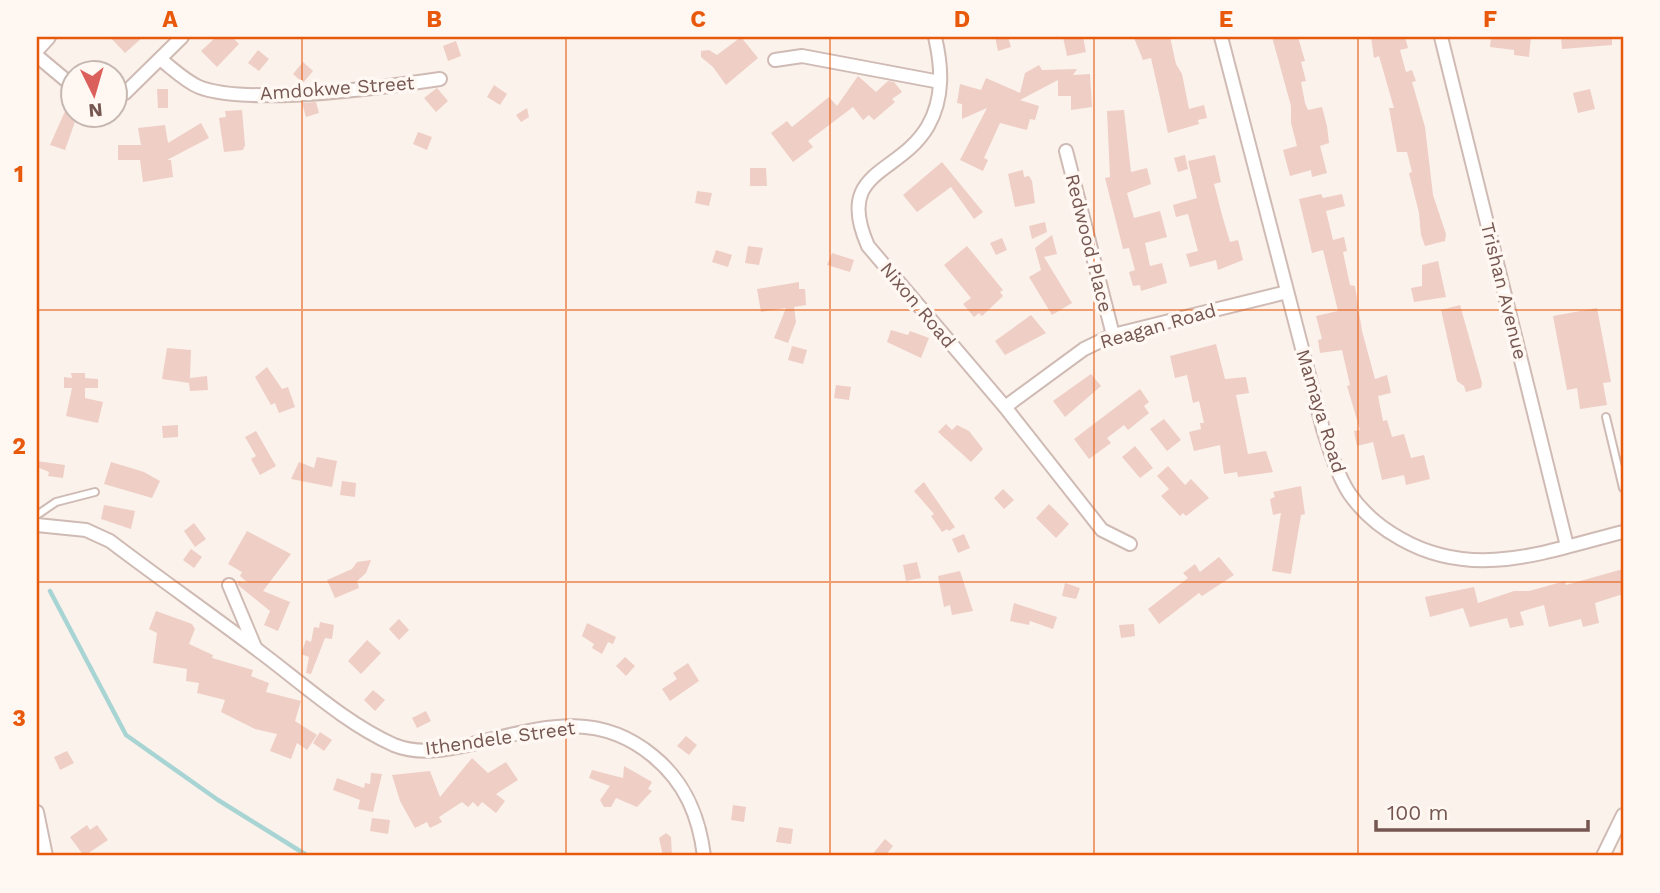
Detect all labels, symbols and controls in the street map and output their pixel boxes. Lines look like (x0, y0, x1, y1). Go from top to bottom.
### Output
text: A (162, 6, 178, 33)
text: B (426, 6, 442, 33)
text: C (690, 6, 706, 33)
text: D (954, 6, 970, 33)
text: E (1219, 6, 1233, 33)
text: F (1483, 6, 1497, 33)
north arrow (60, 60, 130, 130)
street label: Amdokwe Street (259, 71, 415, 105)
text: N (87, 98, 103, 123)
text: 1 (14, 161, 24, 188)
street label: Redwood Place (1061, 171, 1117, 315)
street label: Trishan Avenue (1476, 220, 1532, 362)
street label: Nixon Road (876, 257, 960, 353)
street label: Reagan Road (1097, 298, 1219, 354)
street label: Mamaya Road (1291, 346, 1351, 476)
text: 2 (12, 433, 26, 460)
text: 3 (12, 705, 26, 732)
street label: Ithendele Street (423, 716, 577, 760)
scale bar (1376, 788, 1588, 832)
text: 100 m (1387, 800, 1449, 825)

